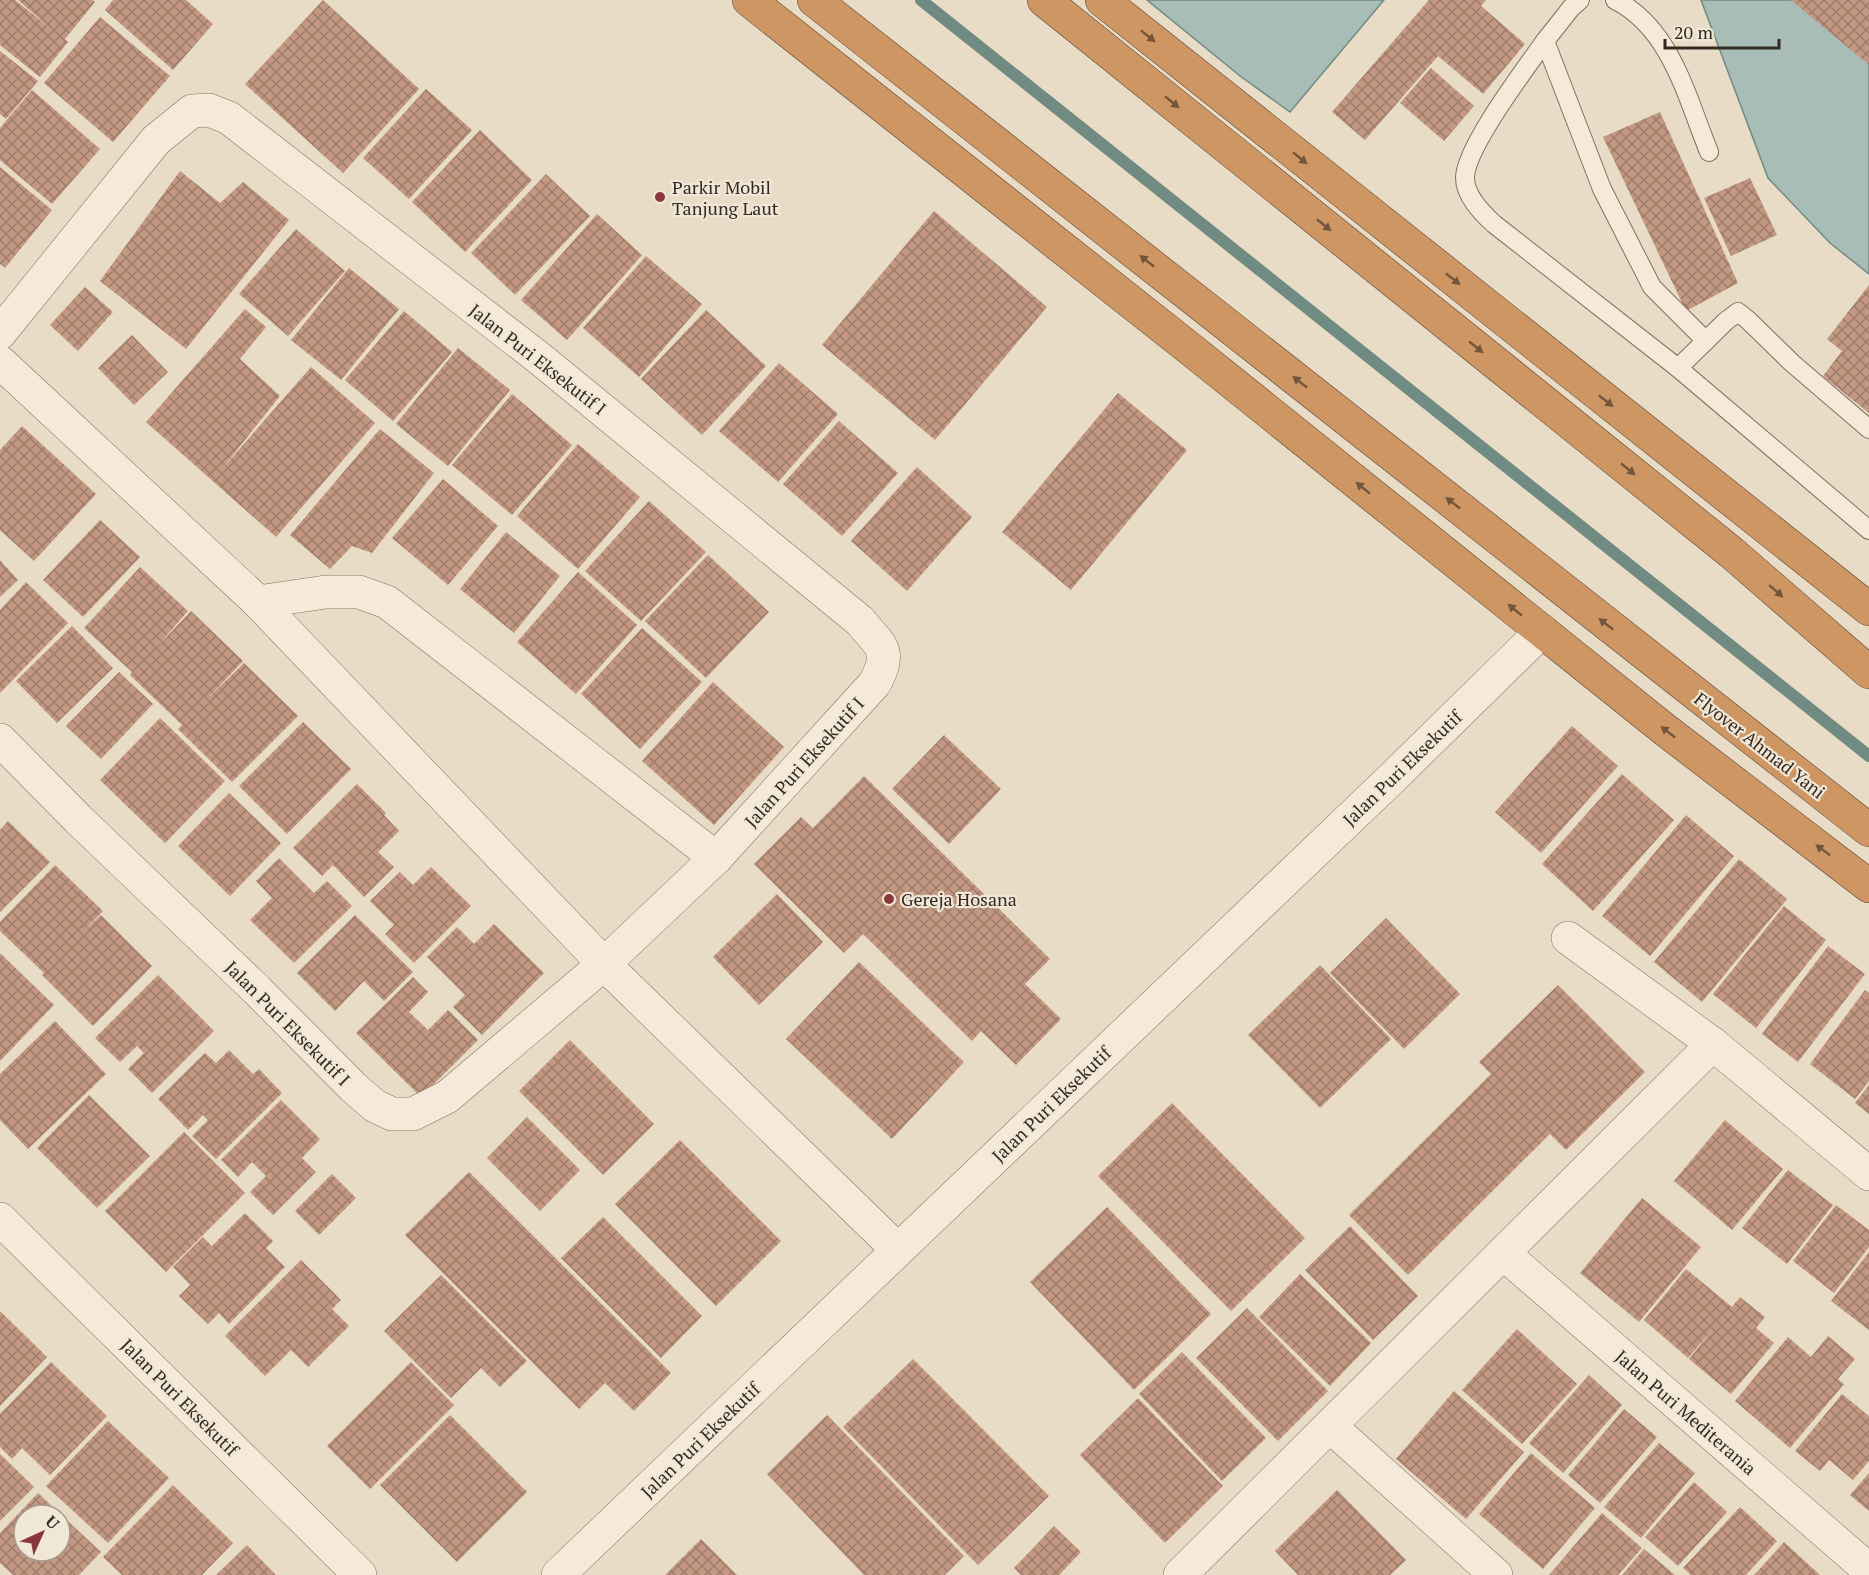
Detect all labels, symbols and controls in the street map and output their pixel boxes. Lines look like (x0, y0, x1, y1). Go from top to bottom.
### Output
scale bar (1665, 12, 1779, 50)
text: 20 m (1674, 20, 1714, 44)
one-way arrow (1140, 30, 1156, 43)
one-way arrow (1164, 96, 1179, 108)
one-way arrow (1293, 152, 1308, 164)
place label: Parkir Mobil Tanjung Laut (672, 175, 779, 220)
marker: Parkir Mobil Tanjung Laut (653, 190, 667, 204)
one-way arrow (1316, 218, 1331, 230)
one-way arrow (1139, 254, 1155, 267)
one-way arrow (1445, 273, 1461, 286)
street label: Jalan Puri Eksekutif I (465, 298, 611, 420)
one-way arrow (1468, 340, 1483, 352)
one-way arrow (1292, 375, 1308, 388)
one-way arrow (1598, 394, 1614, 407)
one-way arrow (1620, 462, 1635, 474)
one-way arrow (1355, 481, 1371, 494)
one-way arrow (1445, 496, 1461, 509)
one-way arrow (1768, 584, 1783, 597)
one-way arrow (1508, 604, 1523, 616)
one-way arrow (1598, 618, 1613, 630)
street label: Flyover Ahmad Yani (1690, 686, 1830, 804)
street label: Jalan Puri Eksekutif I (739, 692, 869, 832)
street label: Jalan Puri Eksekutif (1337, 704, 1468, 831)
one-way arrow (1660, 726, 1675, 738)
one-way arrow (1815, 844, 1831, 856)
place label: Gereja Hosana (901, 887, 1017, 911)
marker: Gereja Hosana (882, 892, 896, 906)
street label: Jalan Puri Eksekutif I (220, 955, 356, 1091)
street label: Jalan Puri Eksekutif (986, 1040, 1117, 1167)
street label: Jalan Puri Eksekutif (116, 1333, 245, 1462)
street label: Jalan Puri Mediterania (1610, 1344, 1762, 1480)
street label: Jalan Puri Eksekutif (635, 1376, 766, 1503)
north arrow (12, 1503, 72, 1563)
text: U (41, 1511, 65, 1535)

